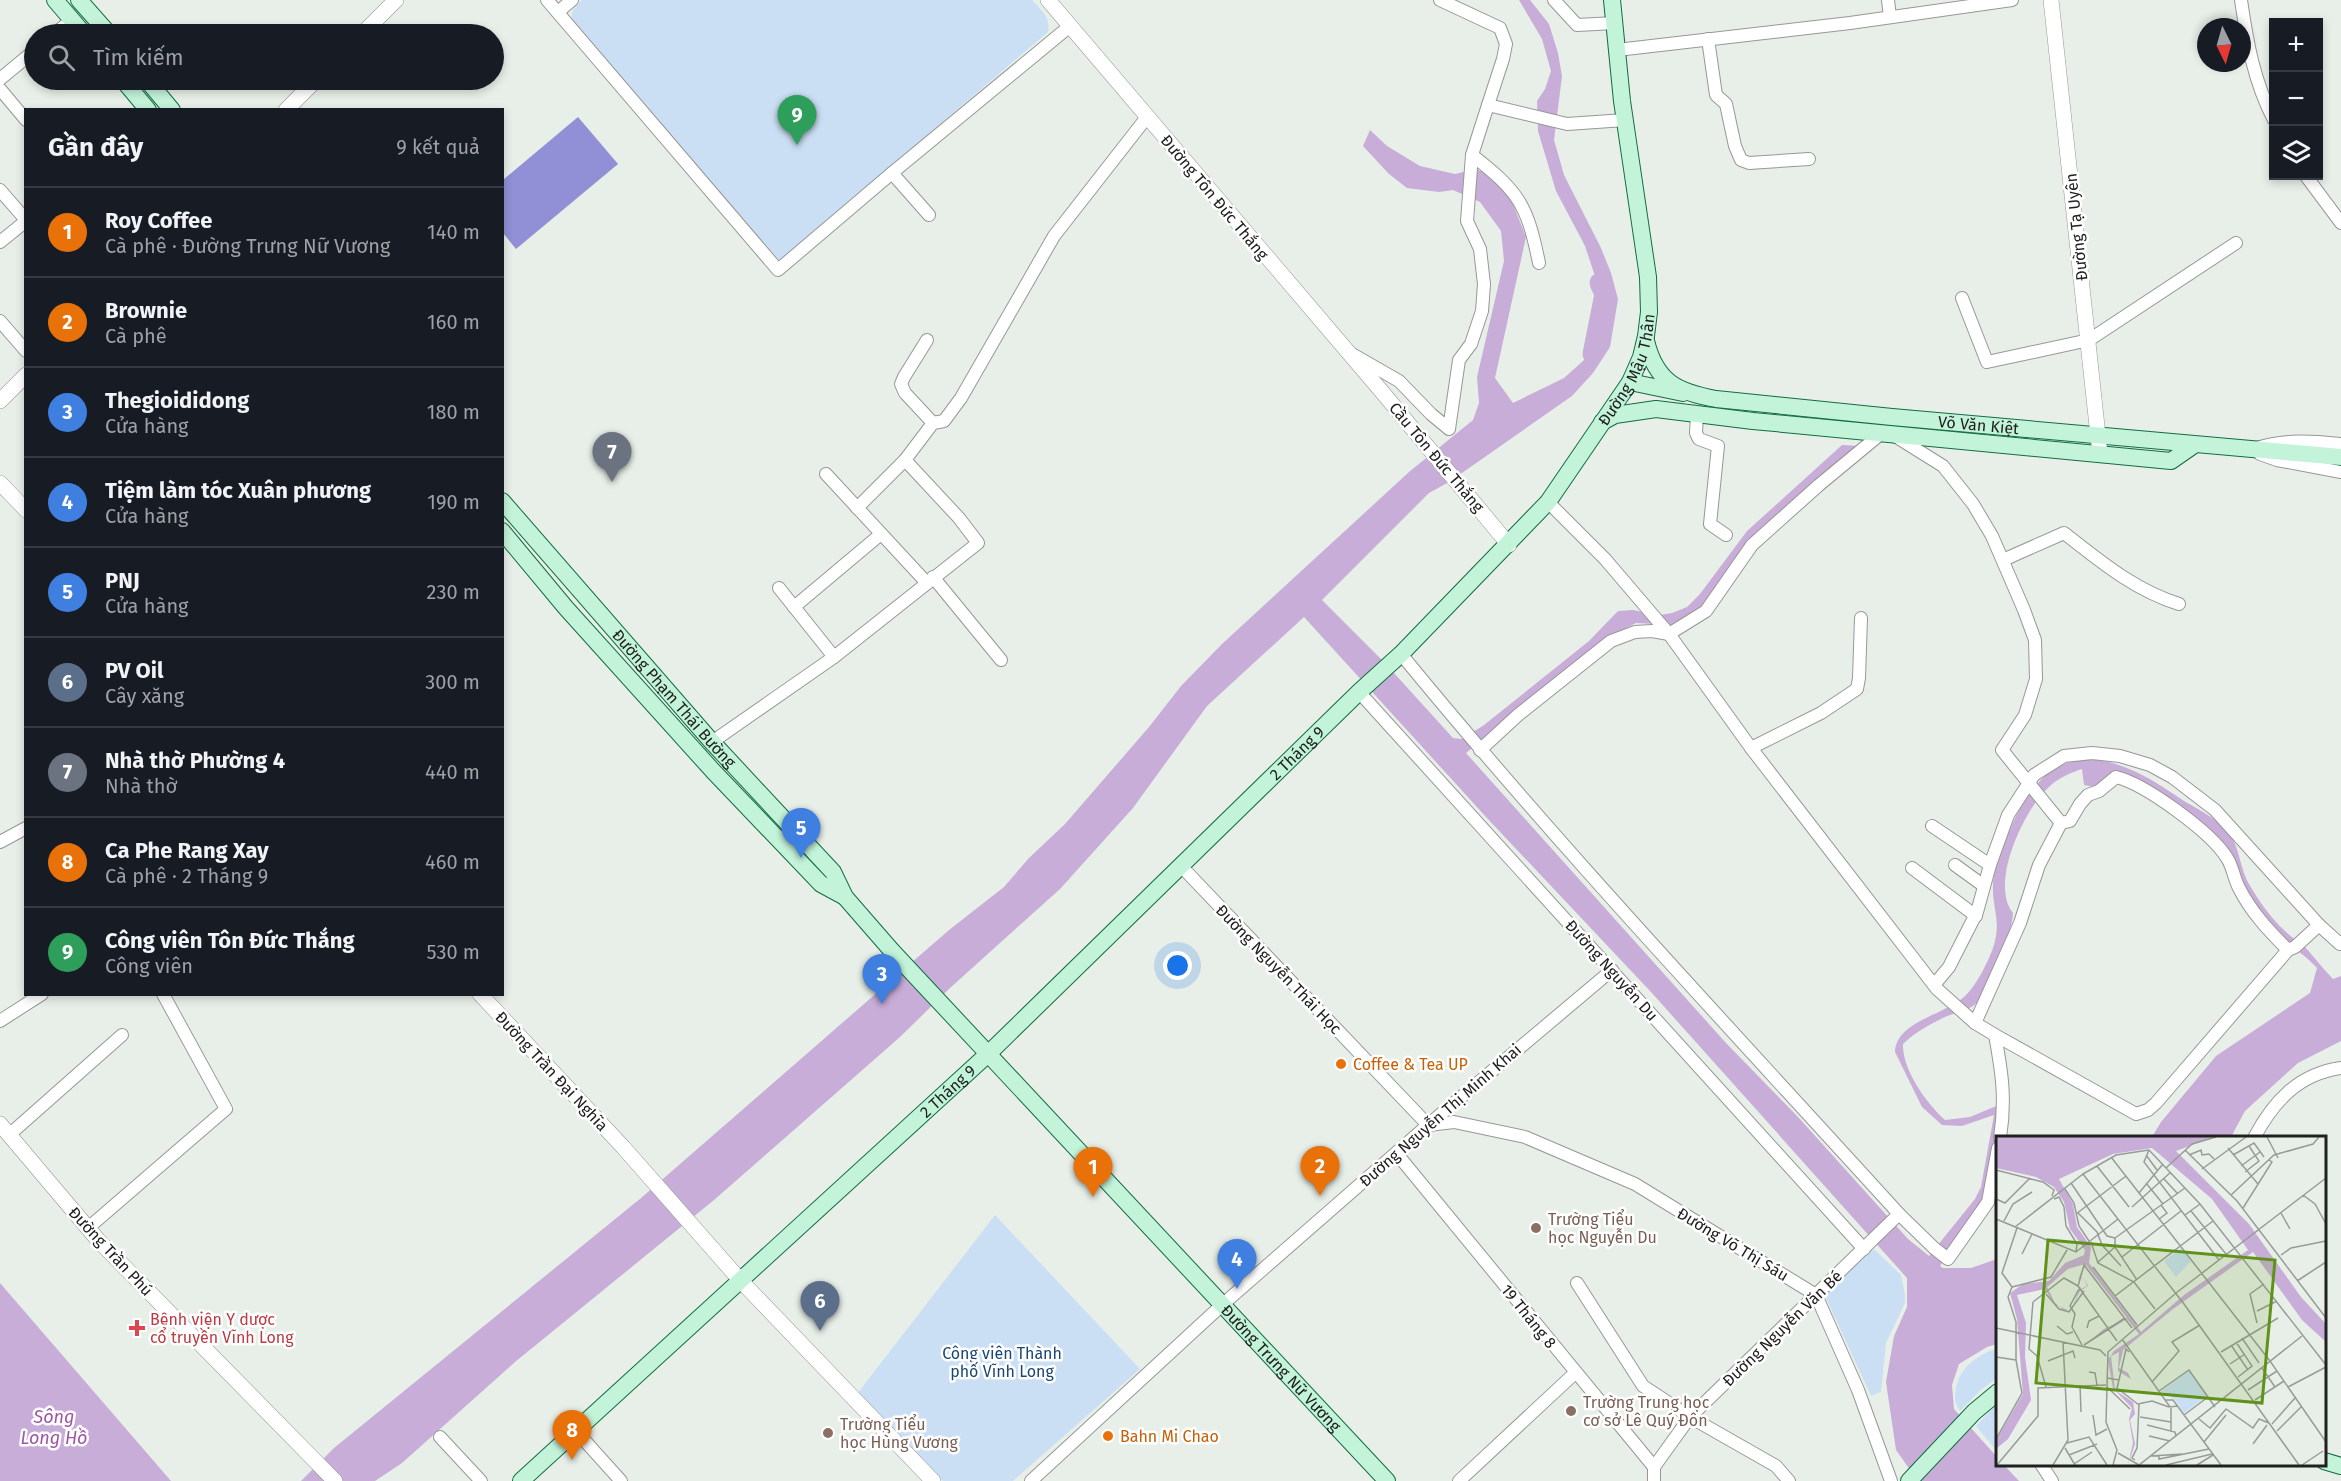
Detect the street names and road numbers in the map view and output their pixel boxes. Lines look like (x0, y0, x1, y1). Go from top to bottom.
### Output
street label: Đường Tôn Đức Thắng (1157, 130, 1274, 264)
street label: Đường Tạ Uyên (2061, 172, 2092, 282)
street label: Đường Mậu Thân (1594, 313, 1659, 429)
street label: Cầu Tôn Đức Thắng (1385, 397, 1490, 516)
street label: Võ Văn Kiệt (1937, 412, 2020, 438)
street label: Đường Phạm Thái Bường (608, 626, 740, 772)
street label: 2 Tháng 9 (1266, 722, 1328, 784)
street label: Đường Nguyễn Thái Học (1212, 901, 1346, 1038)
street label: Đường Nguyễn Du (1561, 916, 1662, 1025)
street label: Đường Trần Đại Nghĩa (491, 1007, 613, 1135)
street label: Đường Nguyễn Thị Minh Khai (1356, 1040, 1525, 1191)
street label: 2 Tháng 9 (916, 1061, 980, 1122)
street label: Đường Trần Phú (65, 1202, 157, 1300)
street label: Đường Võ Thị Sáu (1674, 1204, 1792, 1285)
street label: Đường Nguyễn Văn Bé (1719, 1266, 1846, 1390)
street label: 19 Tháng 8 (1497, 1281, 1560, 1352)
street label: Đường Trưng Nữ Vương (1217, 1301, 1345, 1436)

